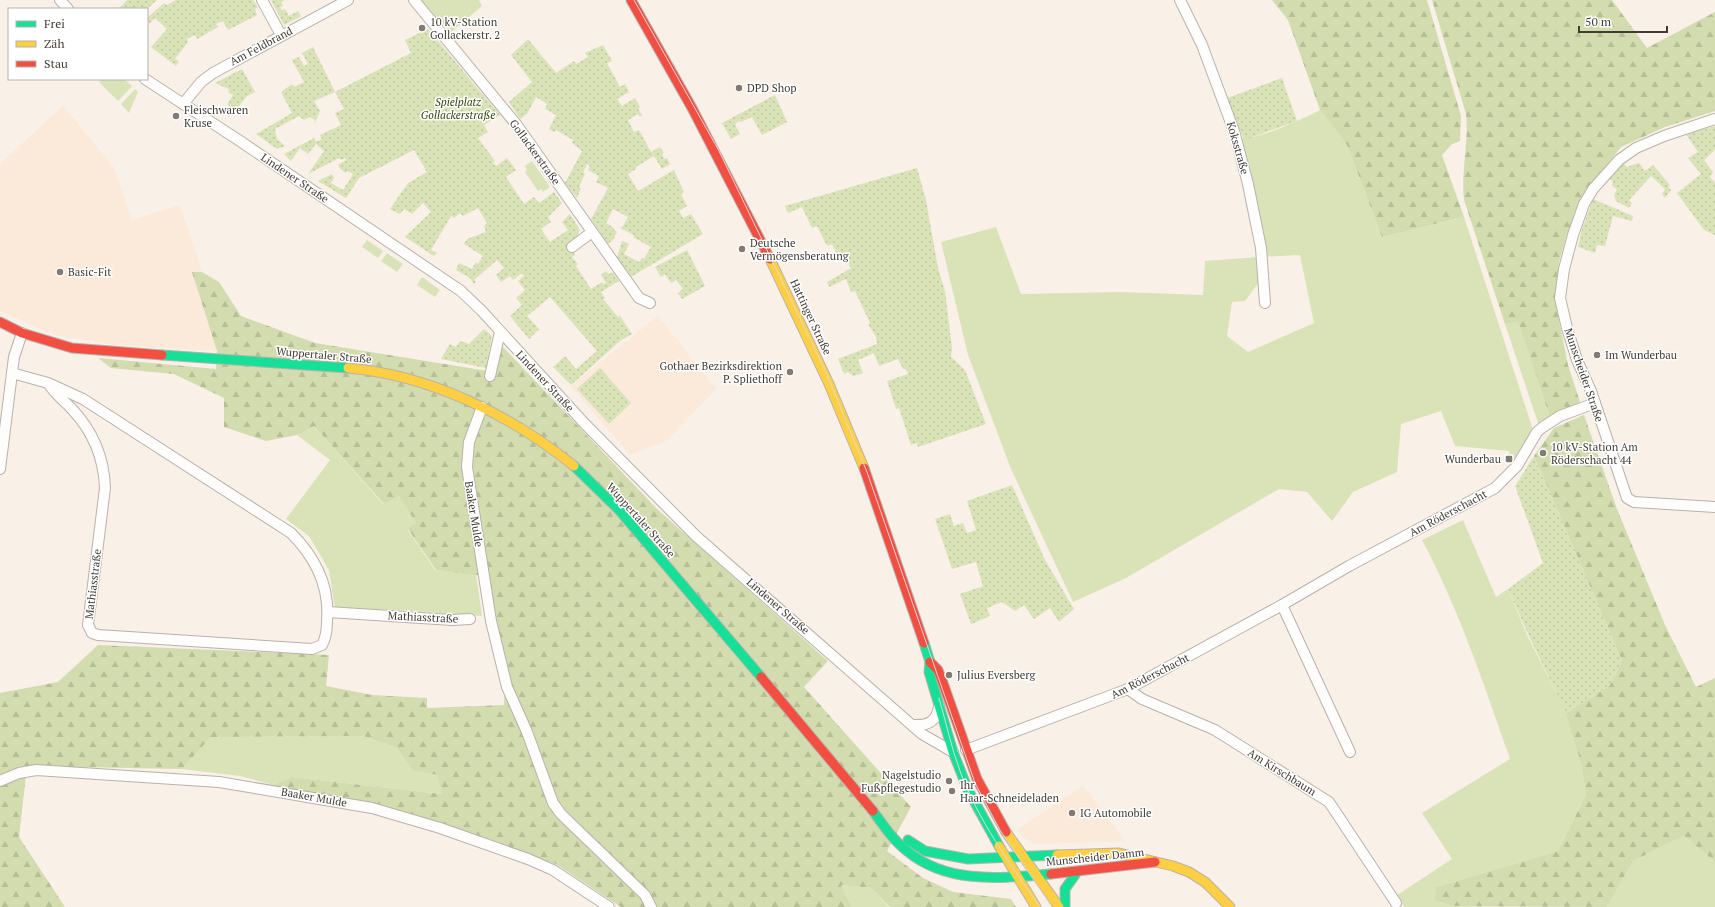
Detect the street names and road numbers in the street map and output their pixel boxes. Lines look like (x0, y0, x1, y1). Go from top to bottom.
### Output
street label: Am Feldbrand (227, 24, 295, 68)
street label: Gollackerstraße (507, 117, 564, 188)
street label: Koksstraße (1224, 120, 1252, 176)
street label: Lindener Straße (258, 150, 332, 206)
street label: Hattinger Straße (787, 277, 835, 358)
street label: Munscheider Straße (1561, 326, 1607, 424)
street label: Wuppertaler Straße (276, 344, 373, 366)
street label: Lindener Straße (513, 347, 577, 415)
street label: Baaker Mulde (462, 480, 486, 548)
street label: Wuppertaler Straße (604, 480, 679, 561)
street label: Am Röderschacht (1407, 487, 1489, 539)
street label: Mathiasstraße (82, 548, 104, 620)
street label: Lindener Straße (744, 575, 813, 637)
street label: Mathiasstraße (387, 608, 459, 626)
street label: Am Röderschacht (1109, 650, 1191, 702)
street label: Am Kirschbaum (1245, 745, 1319, 799)
street label: Baaker Mulde (280, 784, 348, 810)
street label: Munscheider Damm (1045, 845, 1145, 869)

